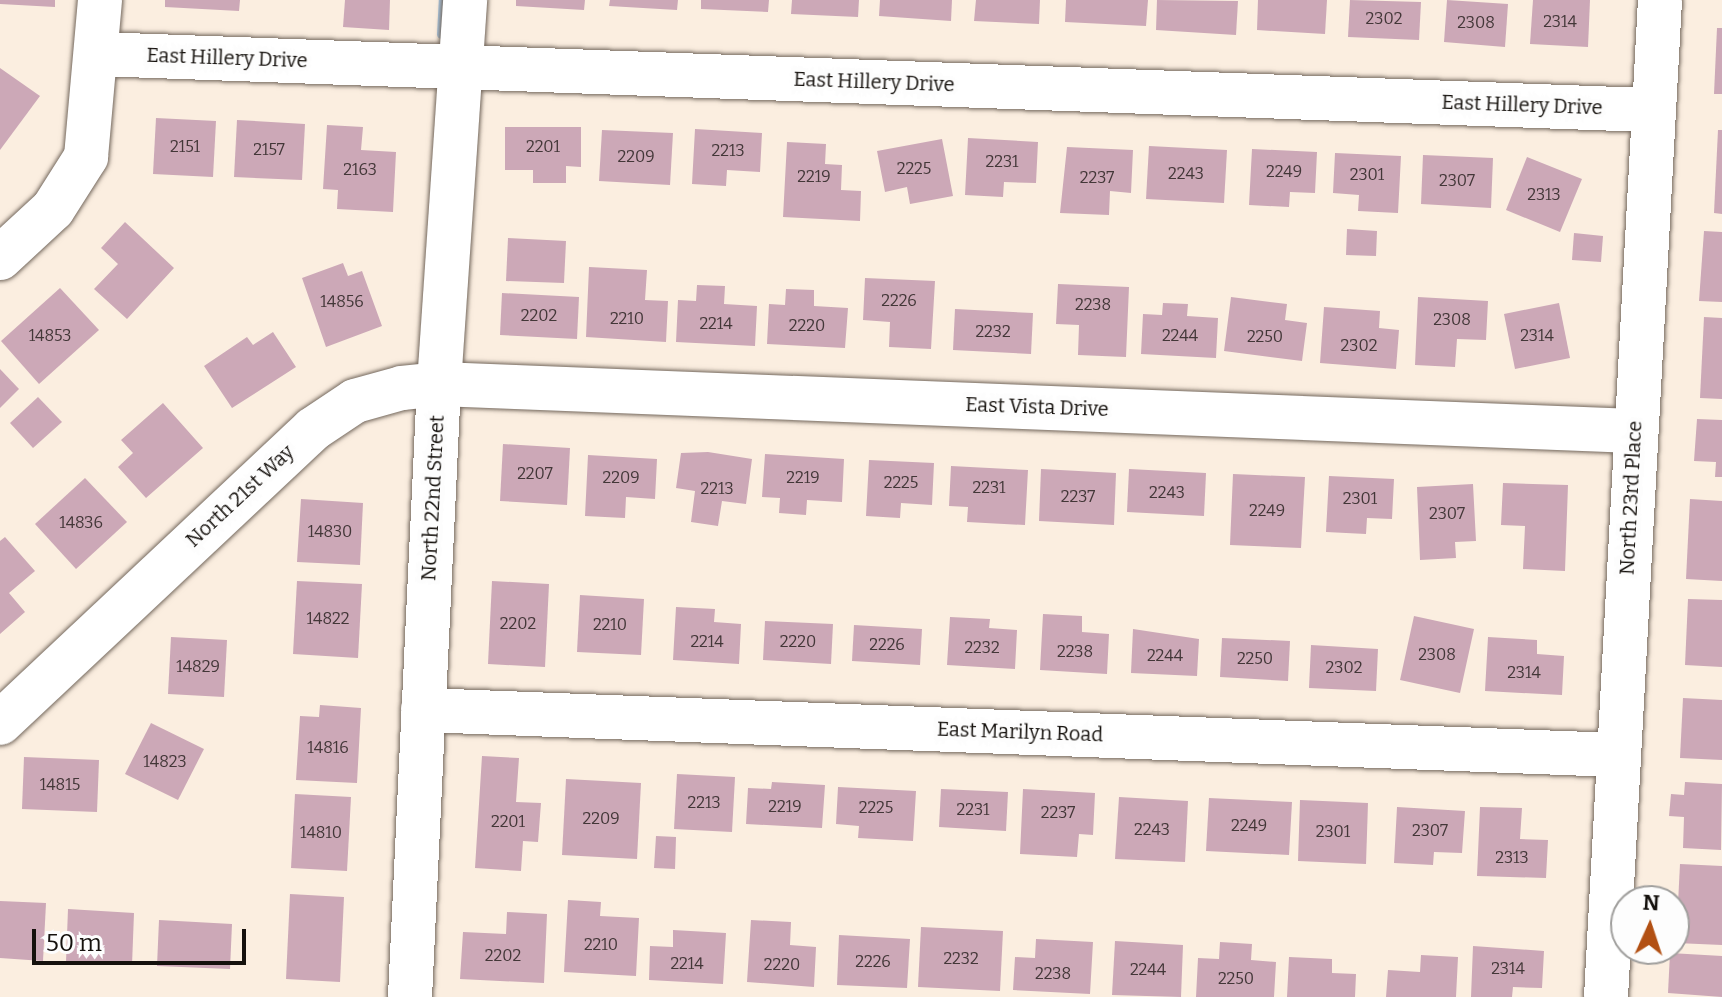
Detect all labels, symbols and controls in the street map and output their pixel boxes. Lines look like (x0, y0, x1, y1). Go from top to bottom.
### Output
house number: 2302 (1366, 9, 1402, 29)
house number: 2314 (1543, 12, 1577, 32)
house number: 2308 (1457, 13, 1495, 33)
street label: East Hillery Drive (146, 43, 308, 73)
street label: East Hillery Drive (793, 67, 955, 97)
street label: East Hillery Drive (1441, 90, 1603, 120)
house number: 2151 (170, 137, 200, 157)
house number: 2201 (526, 137, 560, 157)
house number: 2157 (253, 140, 285, 160)
house number: 2213 (711, 141, 745, 161)
house number: 2209 (617, 147, 655, 167)
house number: 2231 (985, 152, 1019, 172)
house number: 2225 (897, 159, 931, 179)
house number: 2163 (343, 160, 377, 180)
house number: 2249 (1266, 162, 1302, 182)
house number: 2243 (1168, 164, 1204, 184)
house number: 2301 (1350, 165, 1384, 185)
house number: 2219 (797, 167, 831, 187)
house number: 2237 (1080, 168, 1114, 188)
house number: 2307 (1439, 171, 1475, 191)
house number: 2313 (1527, 185, 1561, 205)
house number: 2226 (881, 291, 917, 311)
house number: 14856 (320, 292, 364, 312)
house number: 2238 (1075, 295, 1111, 315)
house number: 2202 (521, 306, 557, 326)
house number: 2210 (610, 309, 644, 329)
house number: 2308 (1433, 310, 1471, 330)
house number: 2214 (699, 314, 733, 334)
house number: 2220 (789, 316, 825, 336)
house number: 2232 (975, 322, 1011, 342)
house number: 14853 (29, 326, 71, 346)
house number: 2244 (1162, 326, 1198, 346)
house number: 2314 (1520, 326, 1554, 346)
house number: 2250 (1247, 327, 1283, 347)
house number: 2302 (1341, 336, 1377, 356)
street label: East Vista Drive (965, 393, 1109, 421)
street label: North 22nd Street (417, 414, 449, 582)
street label: North 23rd Place (1615, 420, 1647, 576)
street label: North 21st Way (181, 440, 299, 552)
house number: 2207 (517, 464, 553, 484)
house number: 2209 (602, 468, 640, 488)
house number: 2219 (786, 468, 820, 488)
house number: 2225 (884, 473, 918, 493)
house number: 2231 (972, 478, 1006, 498)
house number: 2213 (700, 479, 734, 499)
house number: 2243 (1149, 483, 1185, 503)
house number: 2237 (1061, 487, 1095, 507)
house number: 2301 (1343, 489, 1377, 509)
house number: 2249 (1249, 501, 1285, 521)
house number: 2307 (1429, 504, 1465, 524)
house number: 14836 (59, 513, 103, 533)
house number: 14830 (308, 522, 352, 542)
house number: 14822 (307, 609, 349, 629)
house number: 2202 (500, 614, 536, 634)
house number: 2210 (593, 615, 627, 635)
house number: 2214 (690, 632, 724, 652)
house number: 2220 (780, 632, 816, 652)
house number: 2226 (869, 635, 905, 655)
house number: 2232 (964, 638, 1000, 658)
house number: 2238 (1057, 642, 1093, 662)
house number: 2308 (1418, 645, 1456, 665)
house number: 2244 (1147, 646, 1183, 666)
house number: 2250 (1237, 649, 1273, 669)
house number: 14829 (176, 657, 220, 677)
house number: 2302 (1326, 658, 1362, 678)
house number: 2314 (1507, 663, 1541, 683)
street label: East Marilyn Road (936, 717, 1104, 747)
house number: 14816 (307, 738, 349, 758)
house number: 14823 (143, 752, 187, 772)
house number: 14815 (40, 775, 80, 795)
house number: 2213 (687, 793, 721, 813)
house number: 2219 (768, 797, 802, 817)
house number: 2225 (859, 798, 893, 818)
house number: 2231 (956, 800, 990, 820)
house number: 2237 (1041, 803, 1075, 823)
house number: 2209 (582, 809, 620, 829)
house number: 2201 (491, 812, 525, 832)
house number: 2249 (1231, 816, 1267, 836)
house number: 2243 (1134, 820, 1170, 840)
house number: 2307 (1412, 821, 1448, 841)
house number: 2301 (1316, 822, 1350, 842)
house number: 14810 (300, 823, 342, 843)
house number: 2313 (1495, 848, 1529, 868)
north arrow (1610, 885, 1690, 965)
text: N (1642, 889, 1660, 916)
scale bar (36, 913, 250, 963)
text: 50 m (46, 929, 102, 957)
house number: 2210 (584, 935, 618, 955)
house number: 2202 (485, 946, 521, 966)
house number: 2232 (943, 949, 979, 969)
house number: 2226 (855, 952, 891, 972)
house number: 2214 (670, 954, 704, 974)
house number: 2220 (764, 955, 800, 975)
house number: 2314 (1491, 959, 1525, 979)
house number: 2244 (1130, 960, 1166, 980)
house number: 2238 (1035, 964, 1071, 984)
house number: 2250 (1218, 969, 1254, 989)

